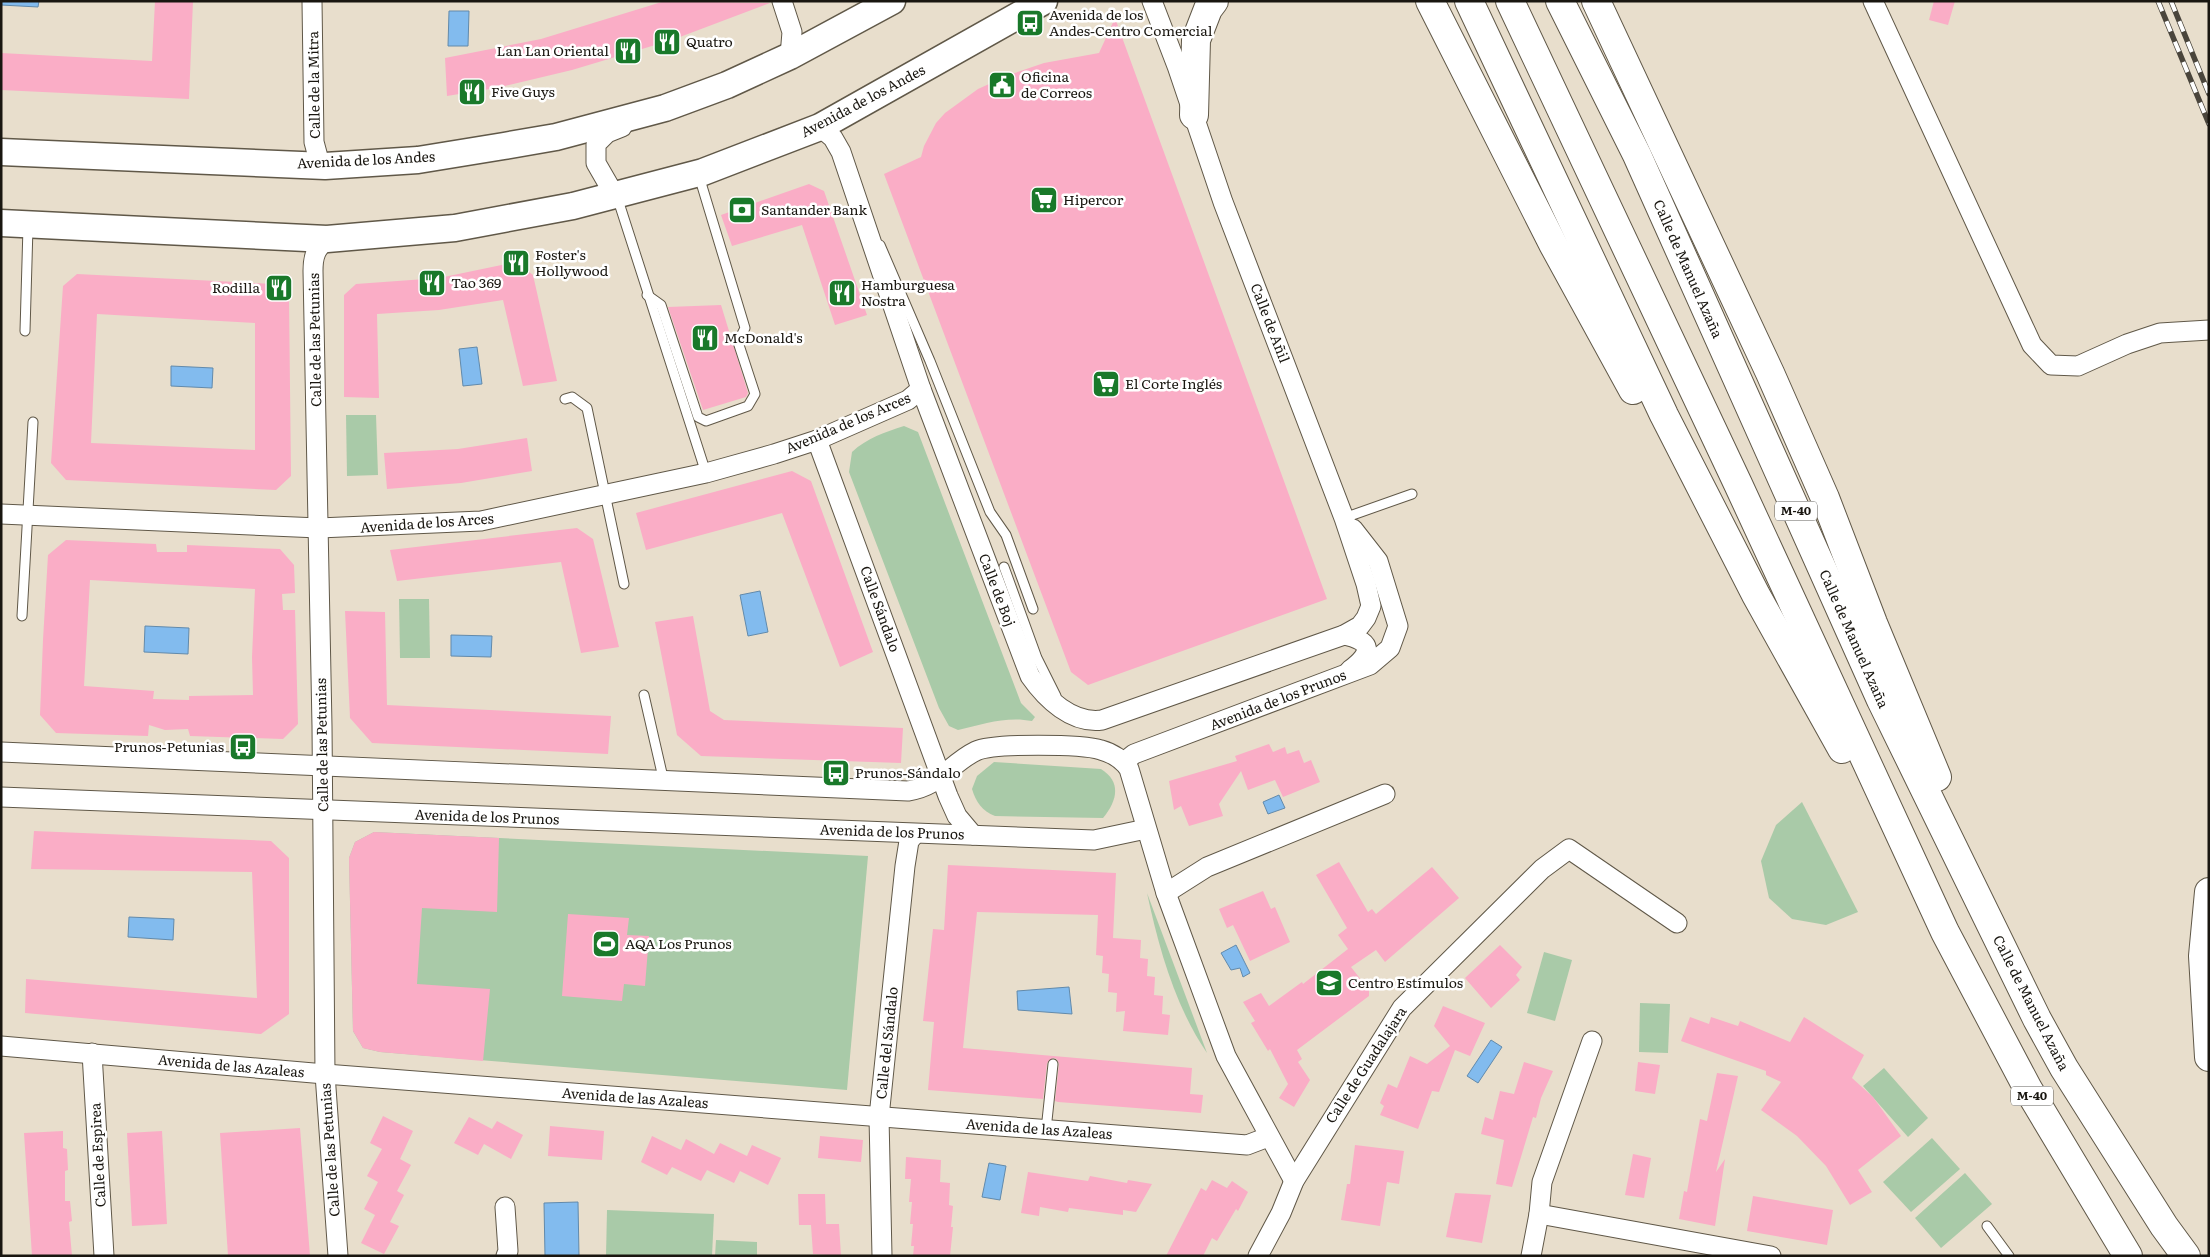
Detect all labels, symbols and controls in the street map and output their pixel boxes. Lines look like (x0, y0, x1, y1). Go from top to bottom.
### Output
place label: Avenida de los Andes-Centro Comercial (1049, 4, 1213, 40)
bus stop icon: Avenida de los Andes-Centro Comercial (1015, 8, 1045, 38)
restaurant icon: Quatro (652, 27, 682, 57)
street label: Calle de la Mitra (302, 31, 324, 139)
place label: Quatro (686, 31, 733, 51)
restaurant icon: Lan Lan Oriental (613, 36, 643, 66)
place label: Lan Lan Oriental (497, 40, 609, 60)
street label: Avenida de los Andes (797, 59, 928, 141)
place label: Oficina de Correos (1021, 66, 1092, 102)
public building icon: Oficina de Correos (987, 70, 1017, 100)
restaurant icon: Five Guys (457, 77, 487, 107)
place label: Five Guys (491, 81, 555, 101)
street label: Avenida de los Andes (296, 145, 435, 173)
supermarket icon: Hipercor (1029, 185, 1059, 215)
place label: Hipercor (1063, 189, 1124, 209)
bank icon: Santander Bank (727, 195, 757, 225)
street label: Calle de Manuel Azaña (1649, 196, 1729, 341)
place label: Santander Bank (761, 199, 867, 219)
place label: Foster's Hollywood (535, 244, 609, 280)
restaurant icon: Foster's Hollywood (501, 248, 531, 278)
restaurant icon: Tao 369 (417, 268, 447, 298)
place label: Tao 369 (451, 272, 501, 292)
restaurant icon: Rodilla (264, 273, 294, 303)
street label: Calle de las Petunias (303, 273, 325, 407)
place label: Hamburguesa Nostra (861, 274, 955, 310)
place label: Rodilla (212, 277, 260, 297)
restaurant icon: Hamburguesa Nostra (827, 278, 857, 308)
street label: Calle de Añil (1247, 280, 1295, 366)
restaurant icon: McDonald's (690, 323, 720, 353)
place label: McDonald's (724, 327, 803, 347)
supermarket icon: El Corte Inglés (1091, 369, 1121, 399)
place label: El Corte Inglés (1125, 373, 1222, 393)
street label: Avenida de los Arces (782, 387, 913, 457)
road number: M-40 (1775, 502, 1817, 520)
street label: Avenida de los Arces (359, 507, 494, 537)
street label: Calle de Boj (975, 550, 1021, 629)
street label: Calle Sándalo (856, 563, 906, 654)
street label: Calle de Manuel Azaña (1815, 566, 1895, 711)
street label: Avenida de los Prunos (1207, 664, 1349, 734)
street label: Calle de las Petunias (310, 678, 332, 812)
bus stop icon: Prunos-Petunias (228, 732, 258, 762)
place label: Prunos-Petunias (114, 736, 224, 756)
bus stop icon: Prunos-Sándalo (821, 758, 851, 788)
place label: Prunos-Sándalo (855, 762, 961, 782)
street label: Avenida de los Prunos (414, 803, 560, 829)
street label: Avenida de los Prunos (819, 818, 965, 844)
sports icon: AQA Los Prunos (591, 929, 621, 959)
street label: Calle de Manuel Azaña (1989, 931, 2075, 1074)
place label: AQA Los Prunos (625, 933, 732, 953)
school or university icon: Centro Estímulos (1314, 968, 1344, 998)
place label: Centro Estímulos (1348, 972, 1463, 992)
street label: Calle del Sándalo (870, 986, 902, 1100)
street label: Calle de Guadalajara (1320, 1002, 1411, 1127)
street label: Avenida de las Azaleas (157, 1049, 305, 1081)
street label: Avenida de las Azaleas (561, 1082, 709, 1112)
street label: Calle de las Petunias (314, 1083, 344, 1217)
road number: M-40 (2011, 1086, 2053, 1106)
street label: Calle de Espirea (84, 1102, 110, 1208)
street label: Avenida de las Azaleas (965, 1113, 1113, 1143)

